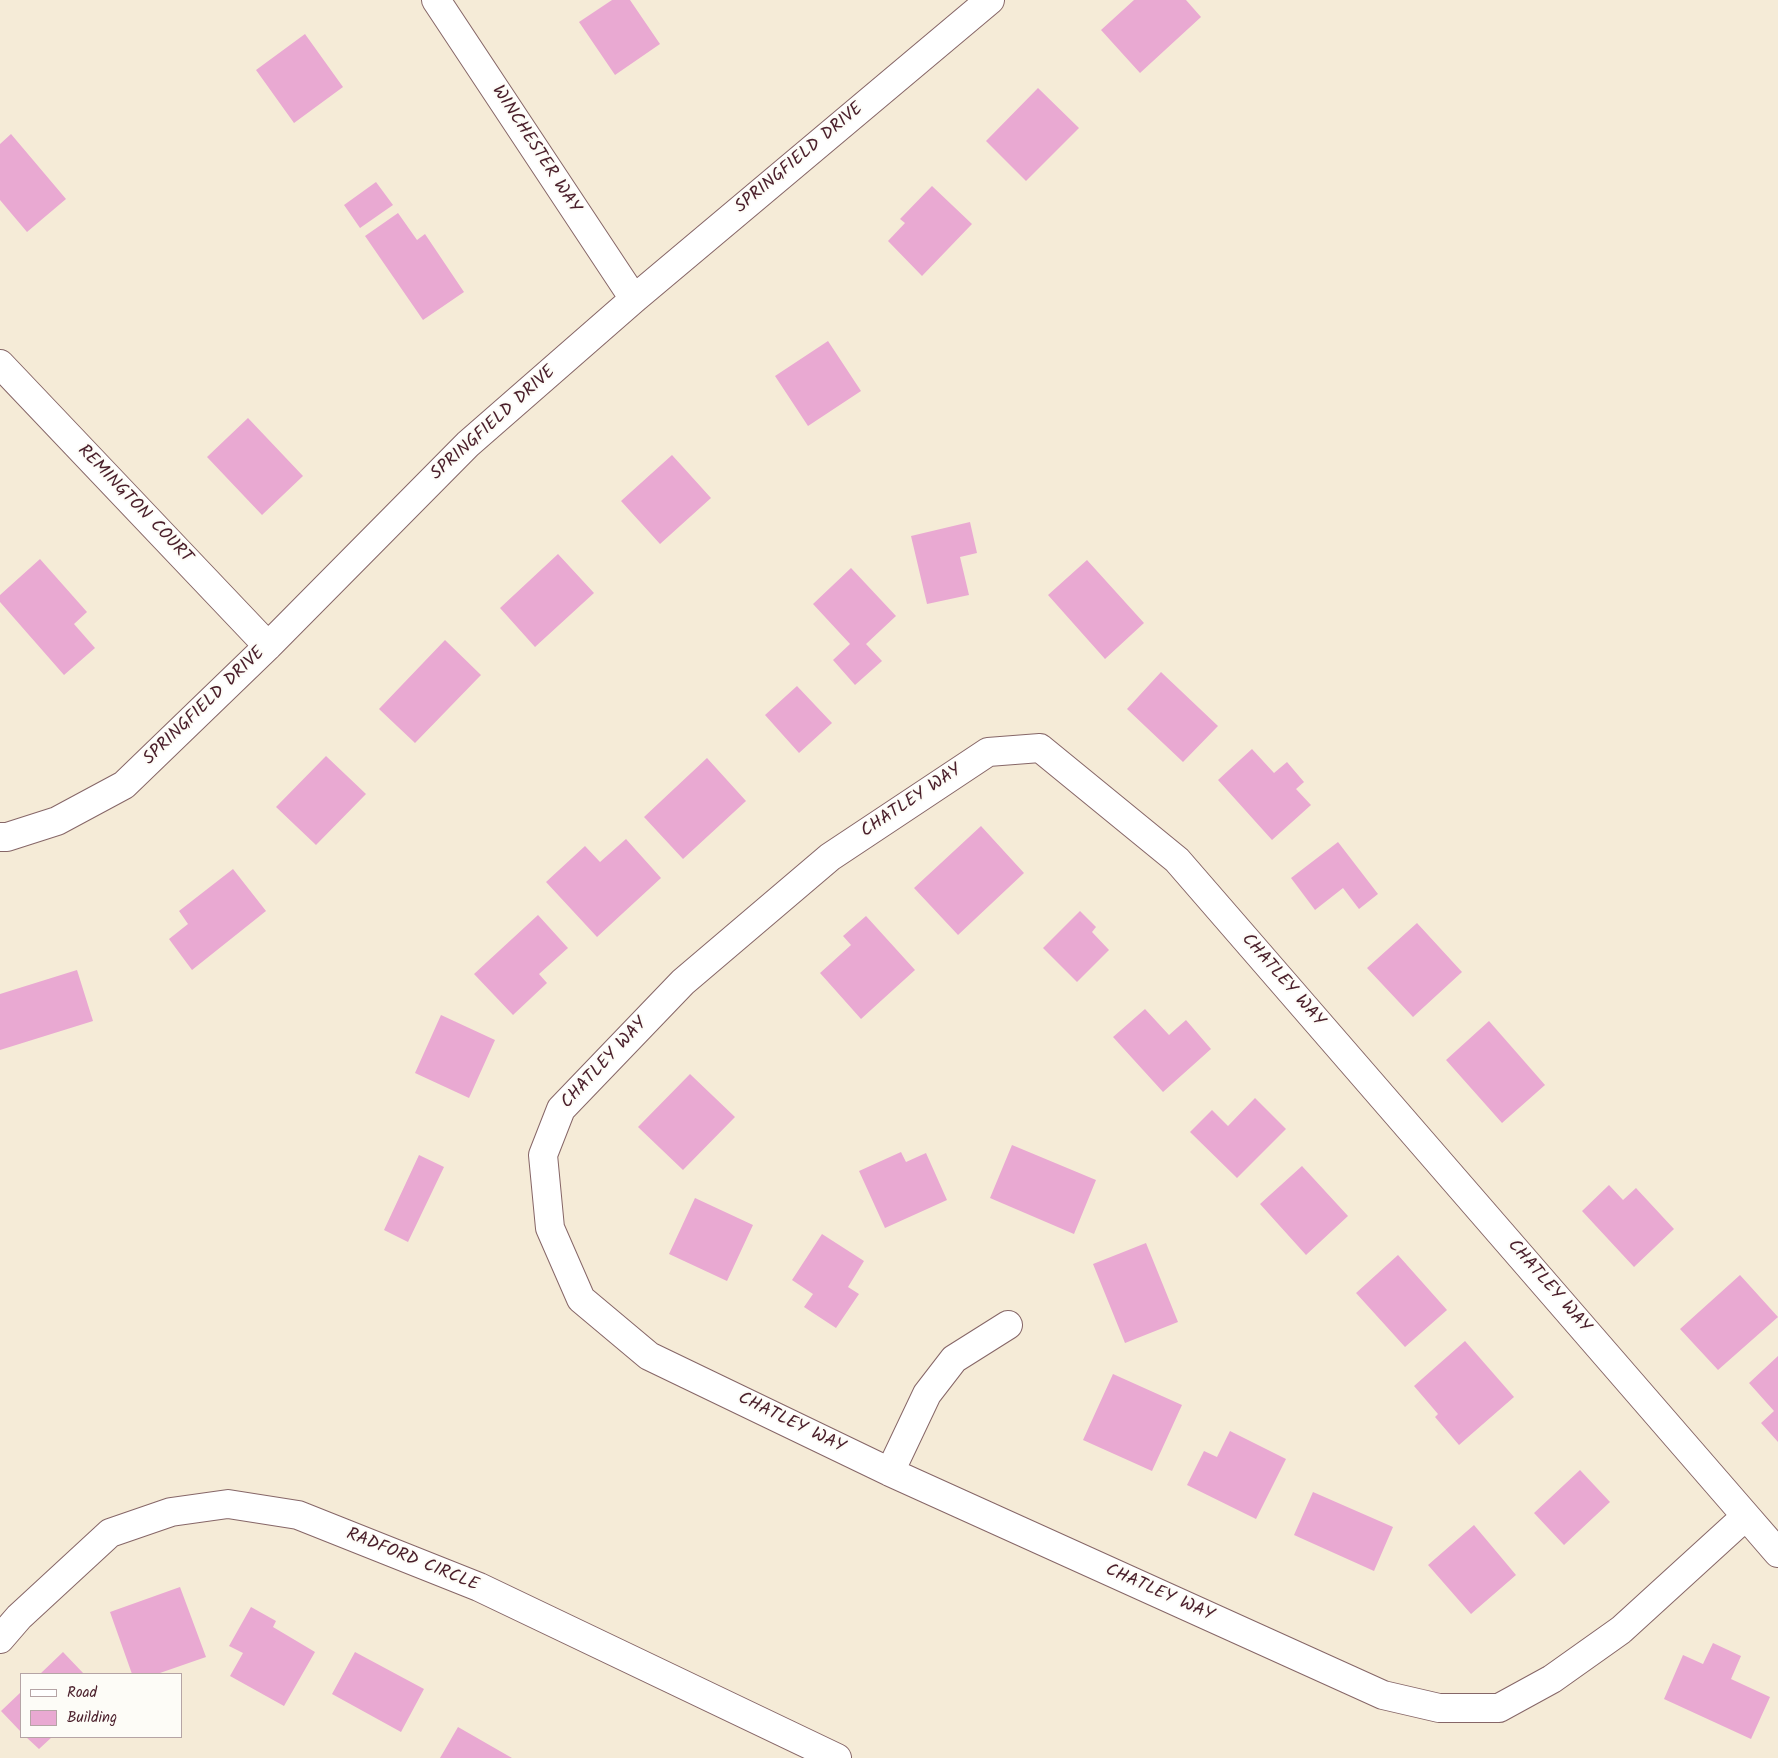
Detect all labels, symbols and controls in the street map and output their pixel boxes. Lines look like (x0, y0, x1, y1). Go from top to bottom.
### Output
street label: WINCHESTER WAY (486, 82, 584, 218)
street label: SPRINGFIELD DRIVE (732, 99, 868, 219)
street label: SPRINGFIELD DRIVE (427, 362, 561, 486)
street label: REMINGTON COURT (72, 441, 196, 569)
street label: SPRINGFIELD DRIVE (140, 643, 270, 771)
street label: CHATLEY WAY (858, 760, 966, 844)
street label: CHATLEY WAY (1236, 930, 1328, 1032)
street label: CHATLEY WAY (557, 1014, 653, 1114)
street label: CHATLEY WAY (1502, 1236, 1594, 1338)
street label: CHATLEY WAY (734, 1389, 848, 1459)
street label: RADFORD CIRCLE (343, 1525, 481, 1597)
street label: CHATLEY WAY (1101, 1560, 1217, 1628)
legend (20, 1673, 182, 1738)
text: Road (67, 1681, 97, 1705)
text: Building (67, 1706, 117, 1730)

